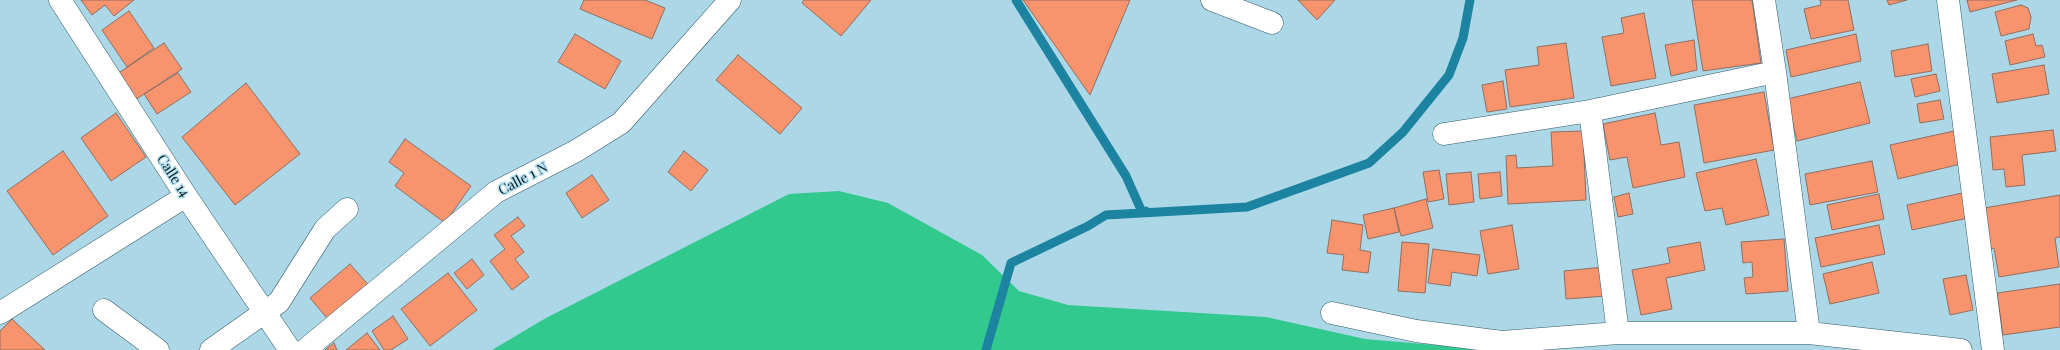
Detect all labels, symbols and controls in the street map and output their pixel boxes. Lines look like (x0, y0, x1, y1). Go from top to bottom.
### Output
street label: Calle 14 (153, 152, 193, 200)
street label: Calle 1 N (495, 159, 551, 199)

